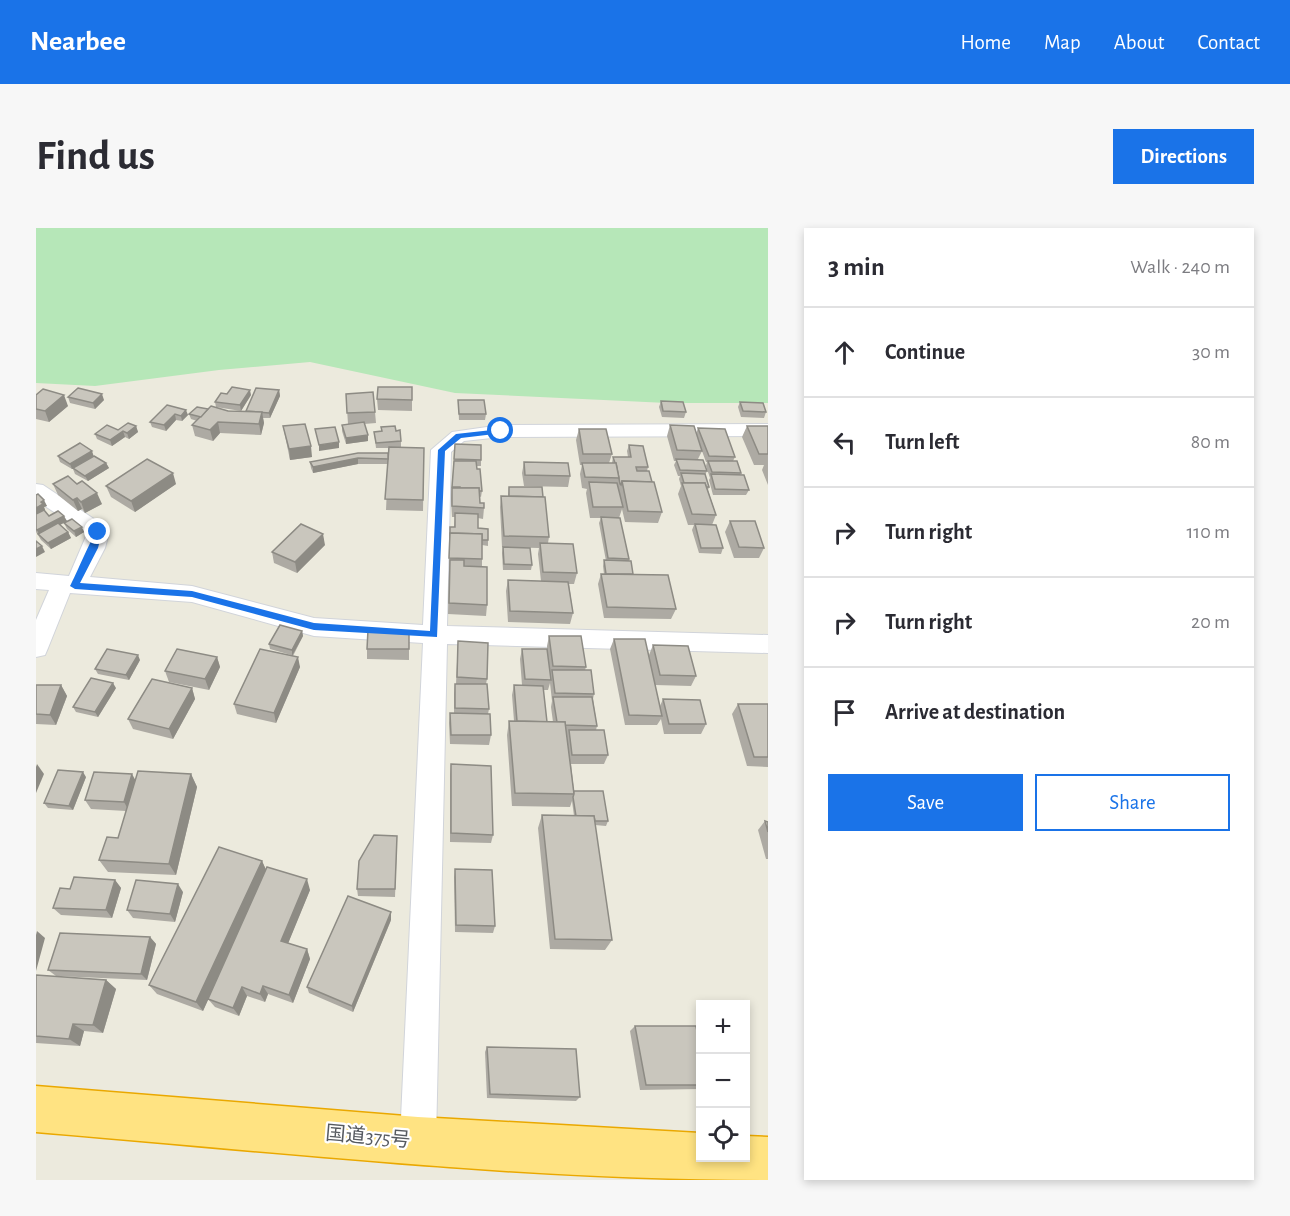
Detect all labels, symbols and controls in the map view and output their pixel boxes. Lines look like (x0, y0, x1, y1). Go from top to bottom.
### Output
text: Nearbee (30, 28, 126, 56)
text: Home (960, 32, 1011, 53)
text: Map (1044, 32, 1081, 53)
text: About (1114, 32, 1164, 53)
text: Contact (1197, 32, 1260, 53)
button: Directions (1113, 129, 1254, 184)
text: Find us (36, 135, 155, 177)
text: 3 min (828, 254, 885, 280)
text: Walk · 240 m (1130, 257, 1230, 277)
icon: ahead (828, 336, 861, 369)
text: Continue (885, 341, 965, 363)
text: 30 m (1192, 342, 1230, 362)
route start (487, 417, 513, 443)
icon: left (828, 426, 861, 459)
text: Turn left (885, 431, 959, 453)
text: 80 m (1191, 432, 1230, 452)
icon: right (828, 516, 861, 549)
route end (84, 518, 110, 544)
text: Turn right (885, 521, 972, 543)
text: 110 m (1186, 522, 1230, 542)
icon: right (828, 606, 861, 639)
text: Turn right (885, 611, 972, 633)
text: 20 m (1191, 612, 1230, 632)
icon: arrive (828, 696, 861, 729)
text: Arrive at destination (885, 701, 1065, 723)
button: Save (828, 774, 1023, 831)
button: Share (1035, 774, 1230, 831)
map controls (696, 1000, 750, 1162)
button: + (696, 1000, 750, 1054)
button: − (696, 1054, 750, 1108)
button: locate (696, 1108, 750, 1162)
street label: 国道375号 (325, 1122, 411, 1151)

